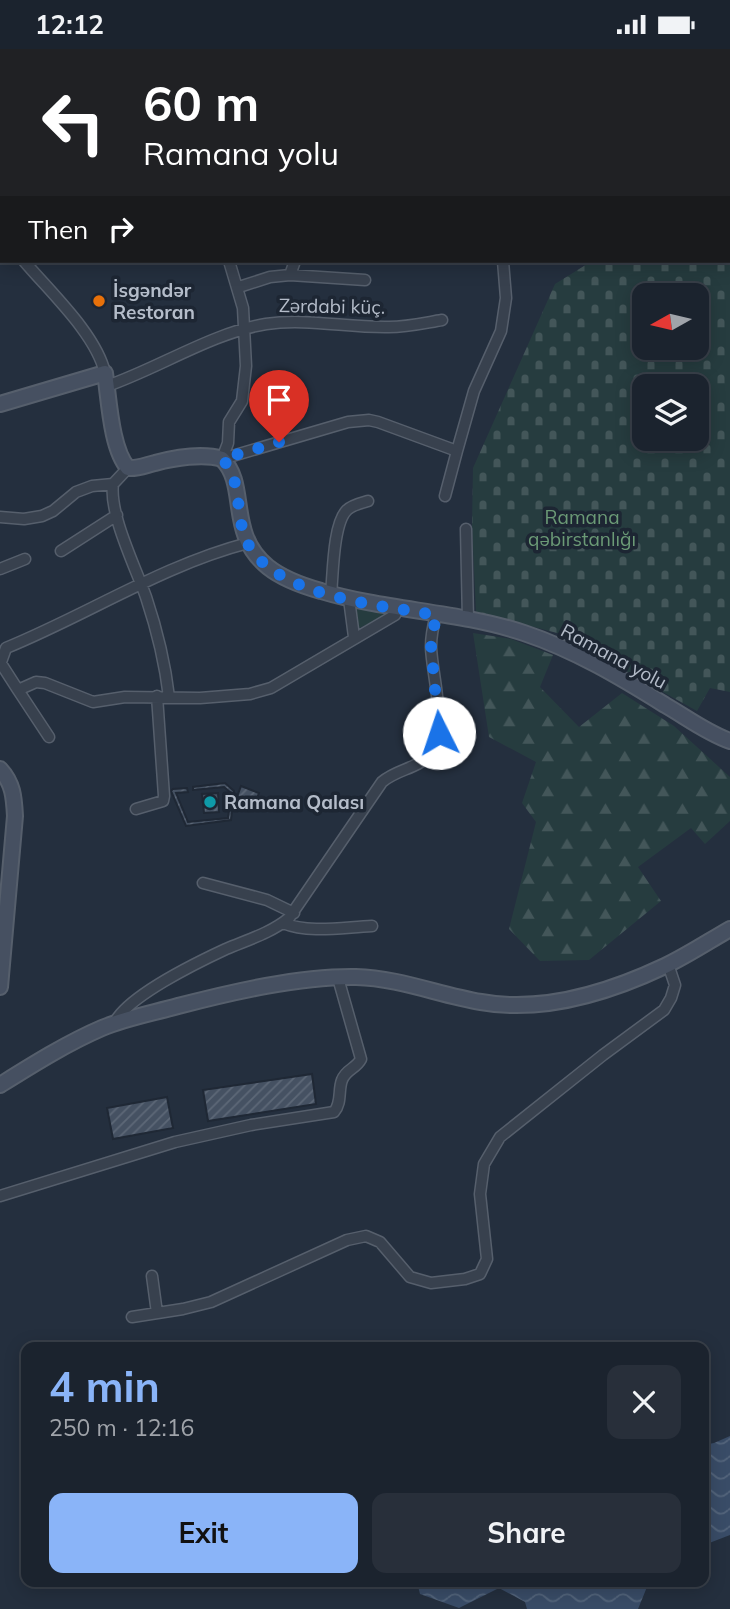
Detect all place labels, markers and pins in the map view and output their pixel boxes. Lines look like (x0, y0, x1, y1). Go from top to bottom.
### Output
place label: İsgəndər Restoran (113, 278, 195, 324)
marker: İsgəndər Restoran (91, 293, 107, 309)
pin (249, 370, 309, 442)
place label: Ramana Qalası (224, 790, 364, 814)
marker: Ramana Qalası (202, 794, 218, 810)

